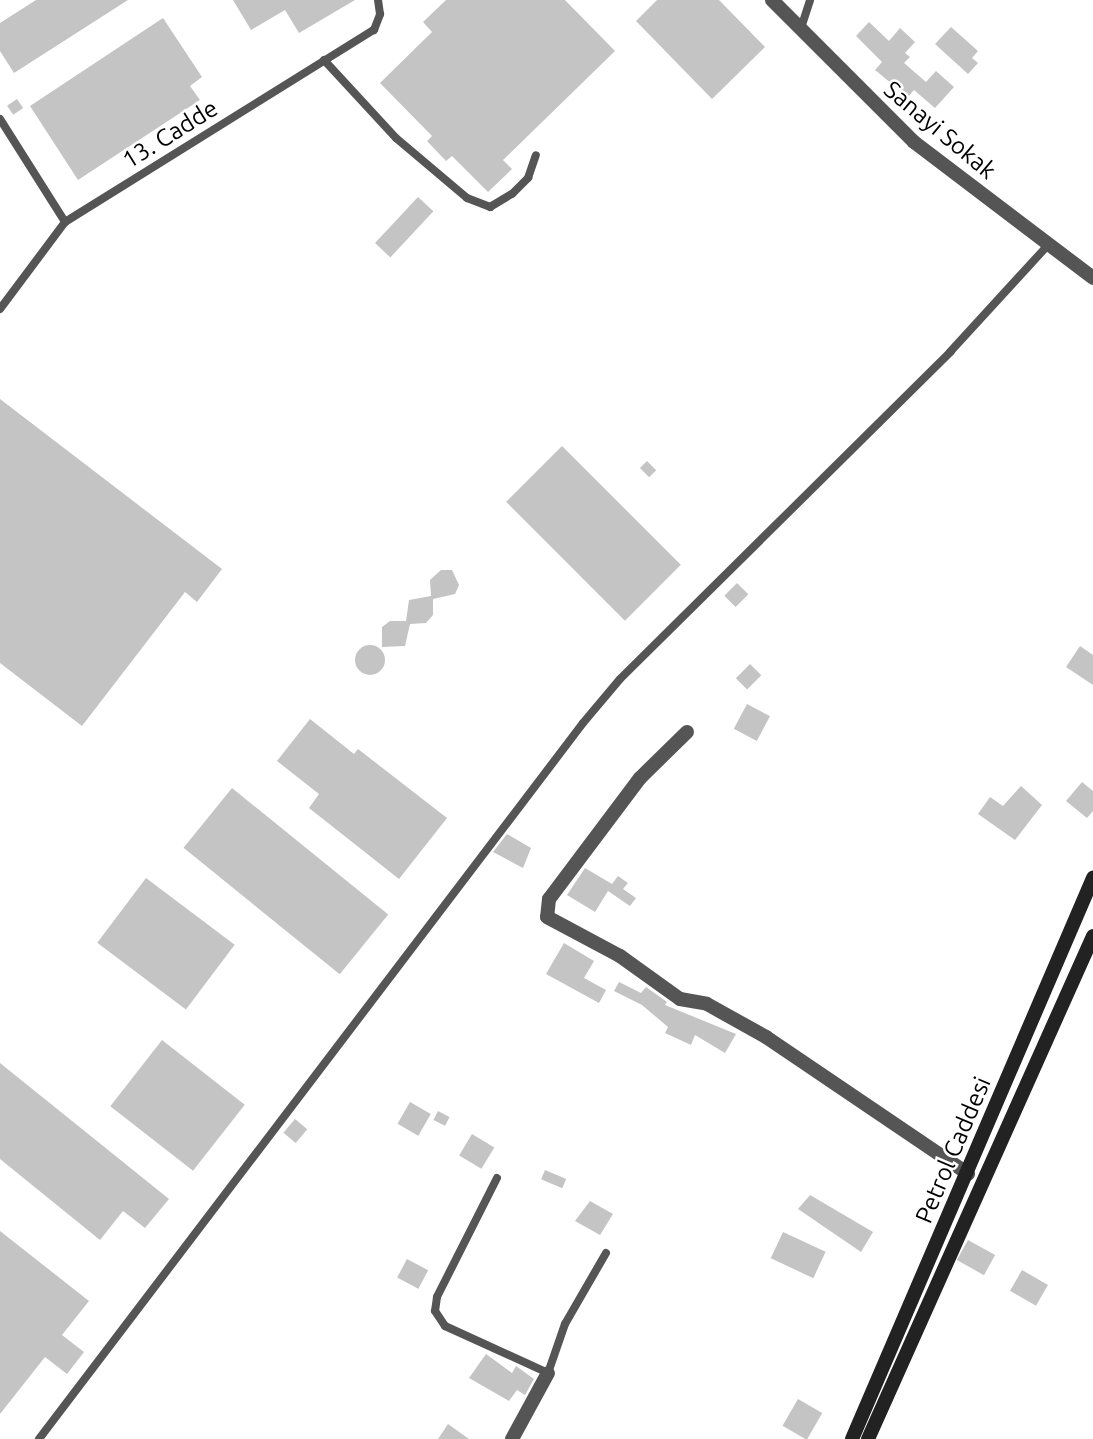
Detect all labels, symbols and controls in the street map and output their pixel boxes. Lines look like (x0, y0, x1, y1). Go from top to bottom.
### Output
street label: Sanayi Sokak (878, 75, 1002, 185)
street label: 13. Cadde (117, 93, 223, 175)
street label: Petrol Caddesi (909, 1073, 997, 1227)

